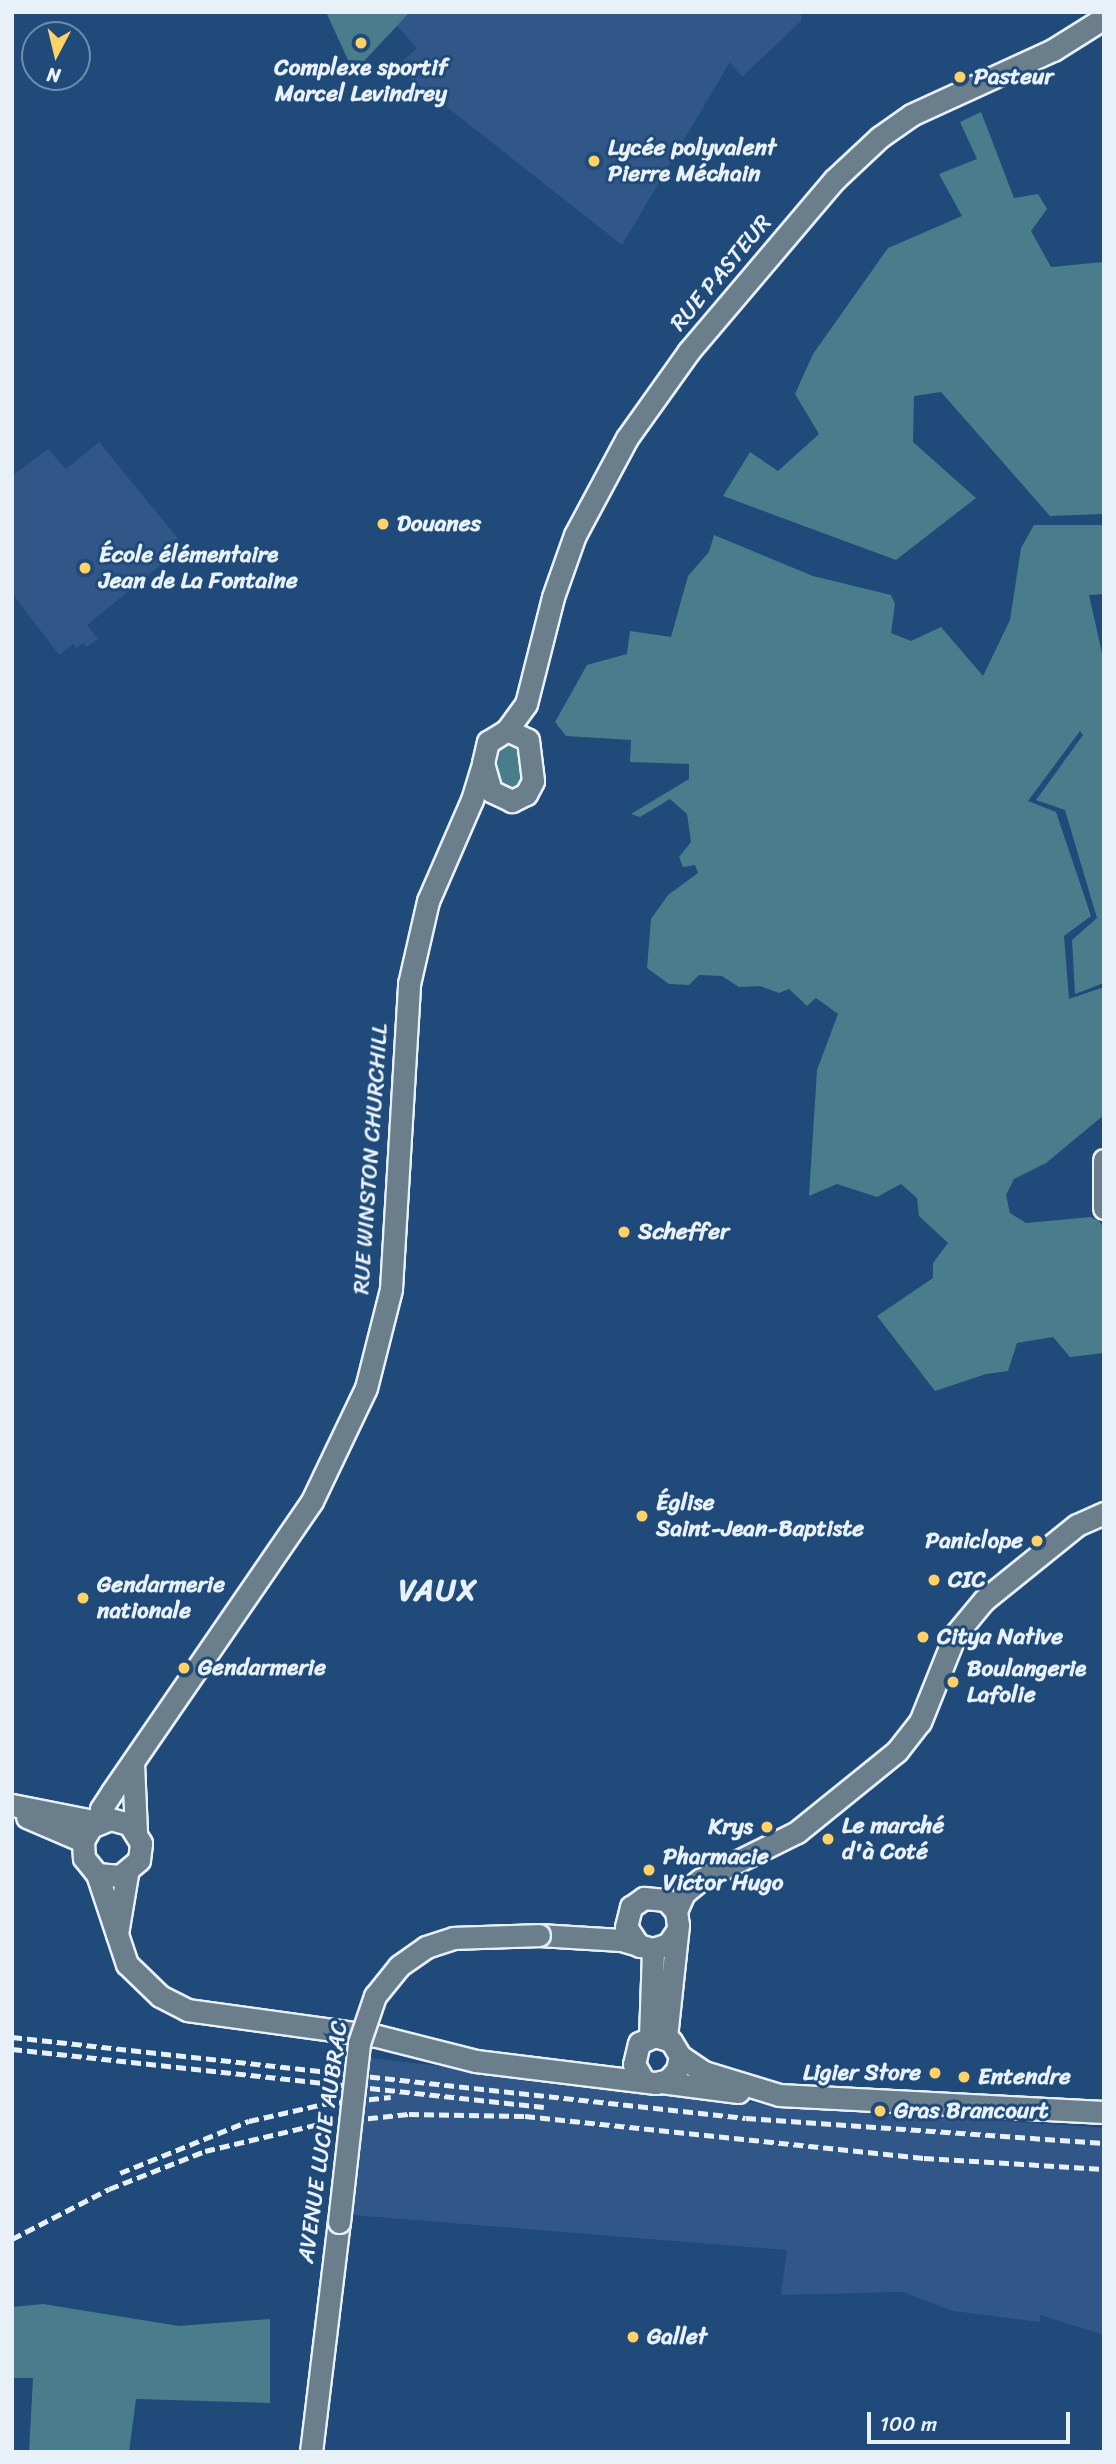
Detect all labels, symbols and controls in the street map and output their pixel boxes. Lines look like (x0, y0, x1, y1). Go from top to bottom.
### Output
north arrow (21, 21, 91, 91)
marker: Complexe sportif Marcel Levindrey (353, 35, 369, 51)
place label: Complexe sportif Marcel Levindrey (274, 54, 448, 108)
text: N (45, 58, 62, 93)
place label: Pasteur (974, 63, 1054, 91)
marker: Pasteur (952, 69, 968, 85)
place label: Lycée polyvalent Pierre Méchain (608, 134, 776, 188)
marker: Lycée polyvalent Pierre Méchain (586, 153, 602, 169)
street label: RUE PASTEUR (665, 210, 777, 336)
place label: Douanes (397, 510, 481, 538)
marker: Douanes (375, 516, 391, 532)
place label: École élémentaire Jean de La Fontaine (99, 541, 298, 595)
marker: École élémentaire Jean de La Fontaine (77, 560, 93, 576)
street label: RUE WINSTON CHURCHILL (348, 1023, 394, 1295)
place label: Scheffer (638, 1218, 729, 1246)
marker: Scheffer (616, 1224, 632, 1240)
place label: Église Saint-Jean-Baptiste (656, 1489, 864, 1543)
marker: Église Saint-Jean-Baptiste (634, 1508, 650, 1524)
place label: Paniclope (925, 1527, 1023, 1555)
marker: Paniclope (1029, 1533, 1045, 1549)
place label: CIC (948, 1566, 986, 1594)
place label: Gendarmerie nationale (97, 1571, 225, 1625)
district label: VAUX (399, 1572, 479, 1608)
marker: CIC (926, 1572, 942, 1588)
marker: Gendarmerie nationale (75, 1590, 91, 1606)
place label: Citya Native (937, 1623, 1063, 1651)
marker: Citya Native (915, 1629, 931, 1645)
place label: Gendarmerie (198, 1654, 326, 1682)
place label: Boulangerie Lafolie (967, 1655, 1086, 1709)
marker: Gendarmerie (176, 1660, 192, 1676)
marker: Boulangerie Lafolie (945, 1674, 961, 1690)
place label: Le marché d'à Coté (842, 1812, 944, 1866)
place label: Krys (708, 1813, 753, 1841)
marker: Krys (759, 1819, 775, 1835)
marker: Le marché d'à Coté (820, 1831, 836, 1847)
place label: Pharmacie Victor Hugo (663, 1843, 784, 1897)
marker: Pharmacie Victor Hugo (641, 1862, 657, 1878)
street label: AVENUE LUCIE AUBRAC (292, 2019, 354, 2265)
place label: Ligier Store (802, 2059, 921, 2087)
place label: Entendre (978, 2063, 1071, 2091)
marker: Ligier Store (927, 2065, 943, 2081)
marker: Entendre (956, 2069, 972, 2085)
place label: Gras Brancourt (894, 2097, 1049, 2125)
marker: Gras Brancourt (872, 2103, 888, 2119)
place label: Gallet (647, 2323, 707, 2351)
marker: Gallet (625, 2329, 641, 2345)
scale bar (871, 2398, 1074, 2442)
text: 100 m (880, 2405, 937, 2443)

